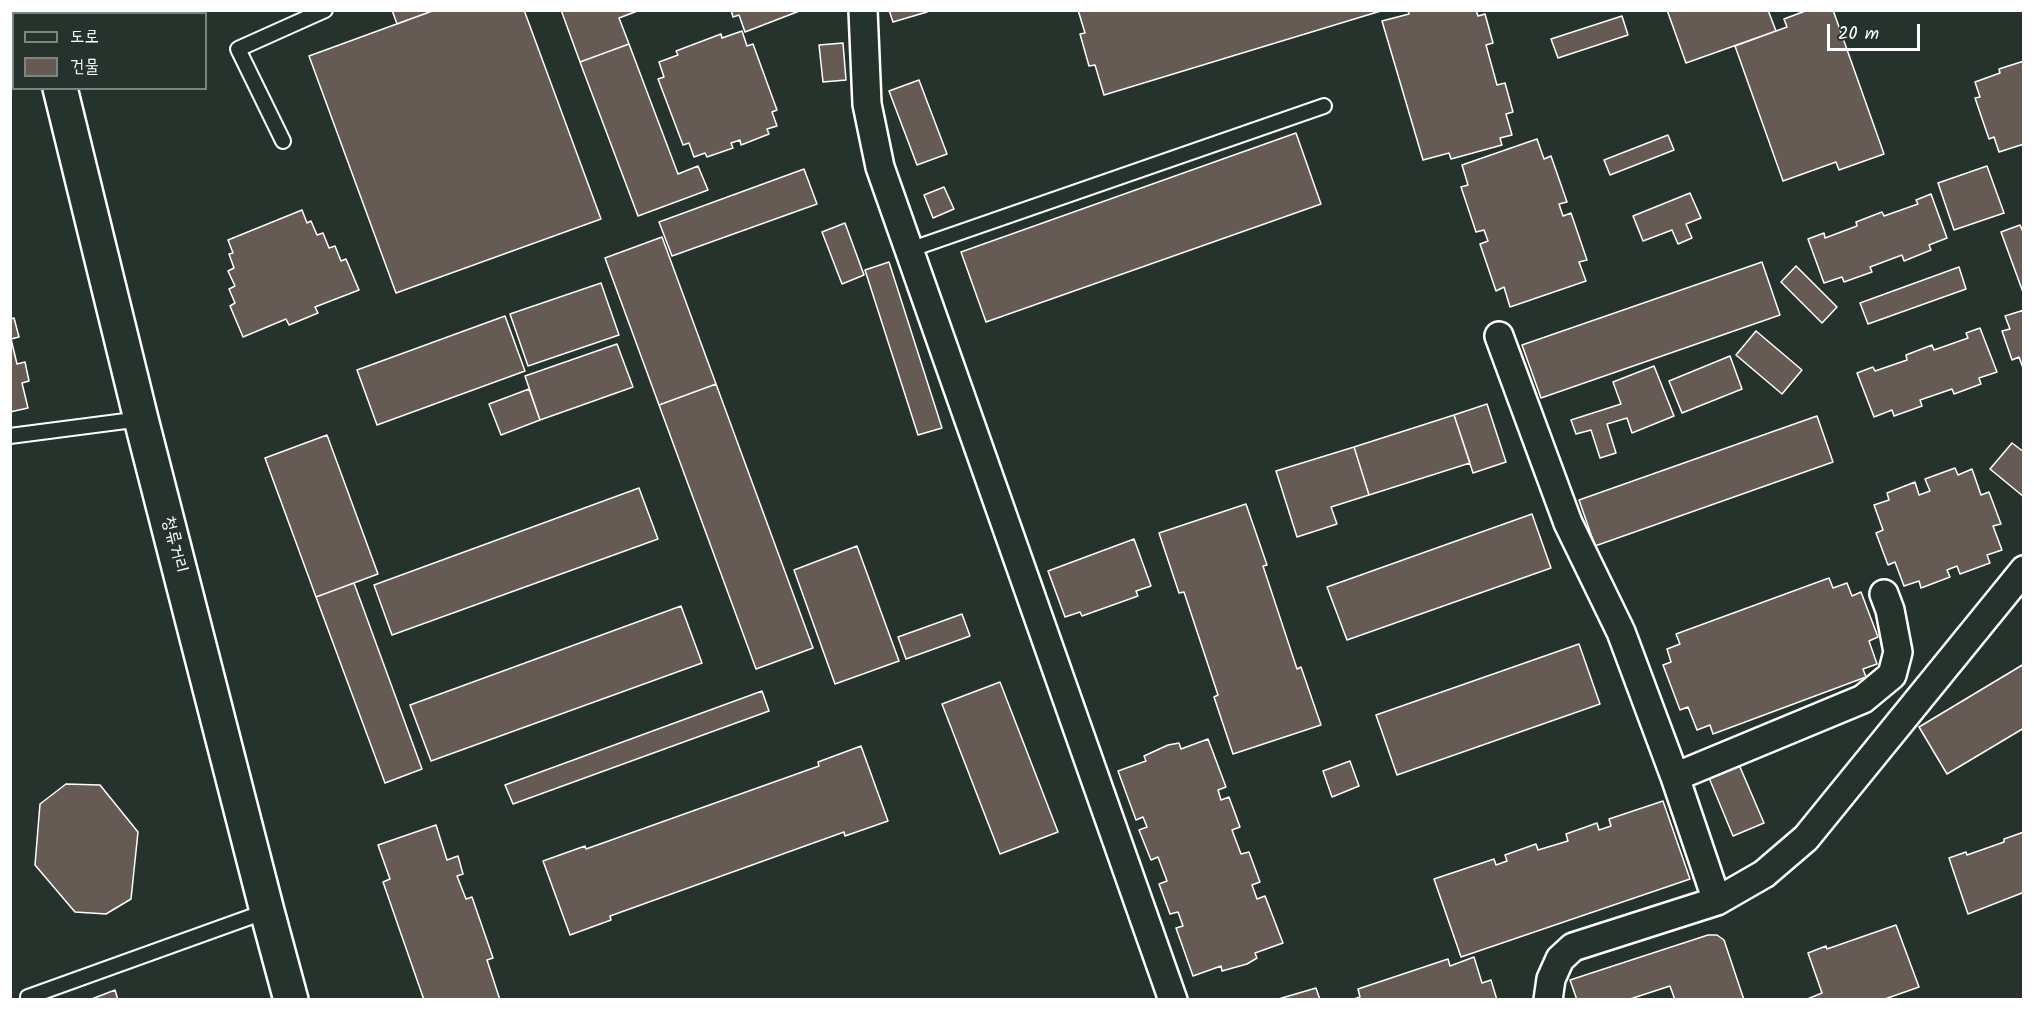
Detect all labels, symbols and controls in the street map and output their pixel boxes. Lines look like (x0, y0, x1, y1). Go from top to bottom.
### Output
legend (12, 12, 207, 90)
scale bar (1830, 12, 1923, 50)
text: 20 m (1838, 20, 1879, 49)
text: 도로 (70, 23, 99, 52)
text: 건물 (70, 53, 99, 82)
street label: 청류거리 (156, 514, 190, 576)

